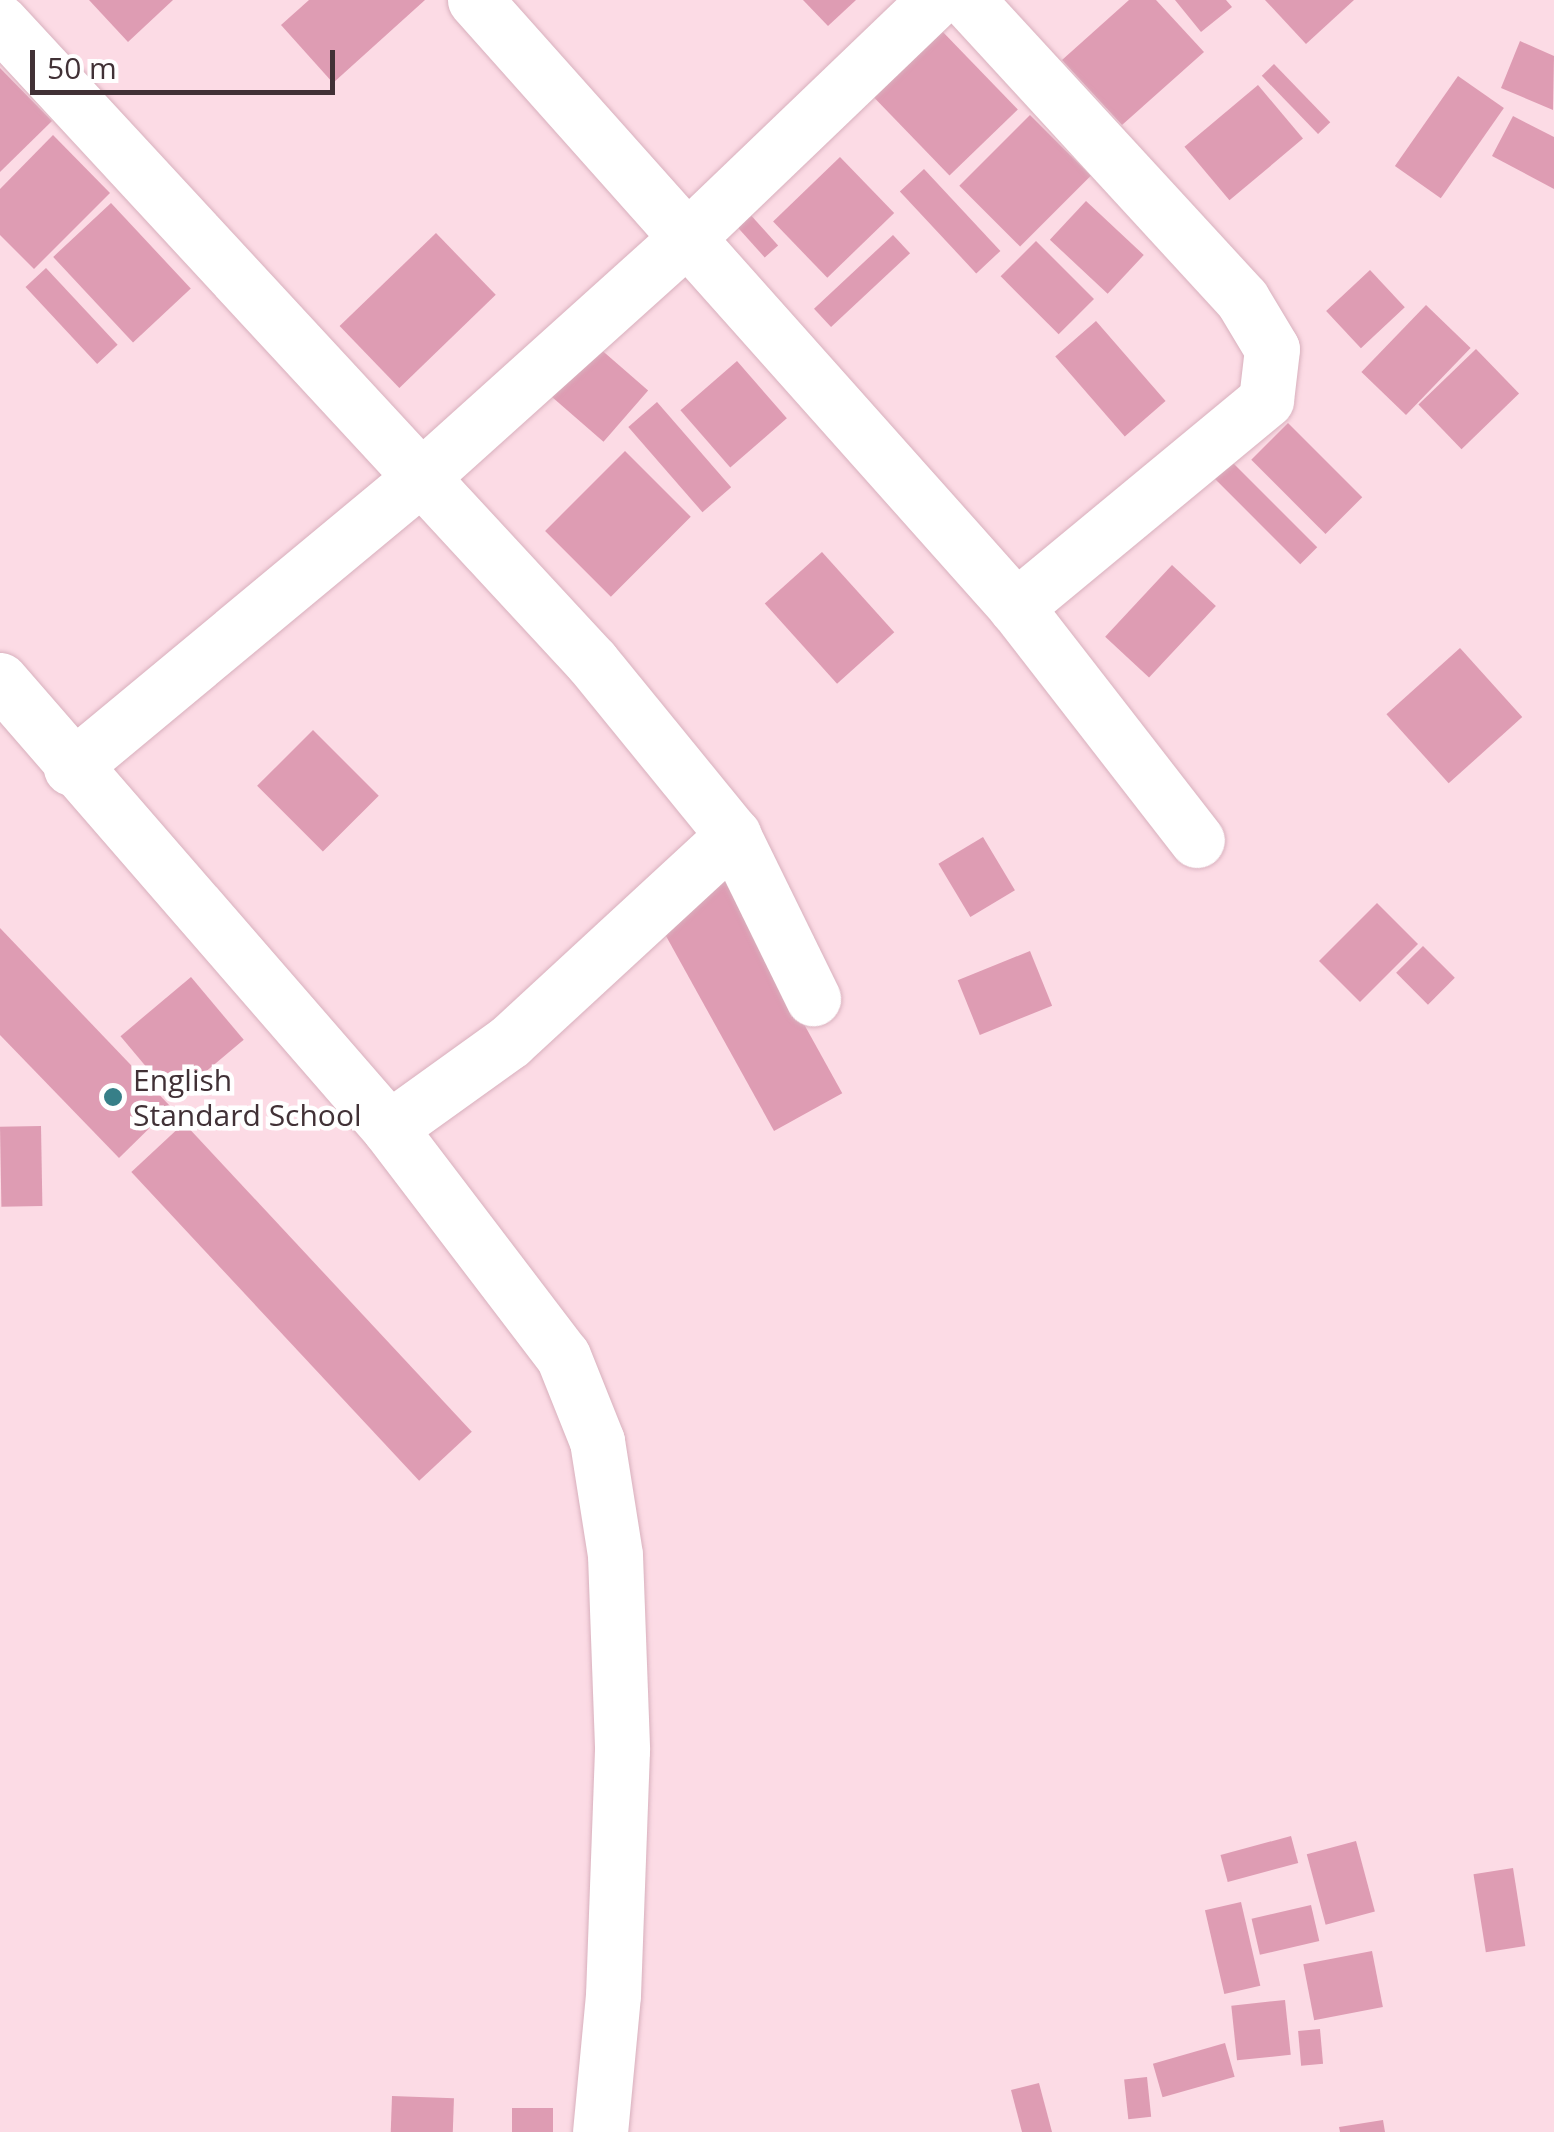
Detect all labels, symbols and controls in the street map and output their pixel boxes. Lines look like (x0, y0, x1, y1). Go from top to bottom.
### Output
scale bar (35, 30, 340, 92)
text: 50 m (47, 47, 117, 88)
place label: English Standard School (133, 1062, 362, 1132)
marker: English Standard School (102, 1086, 124, 1108)

